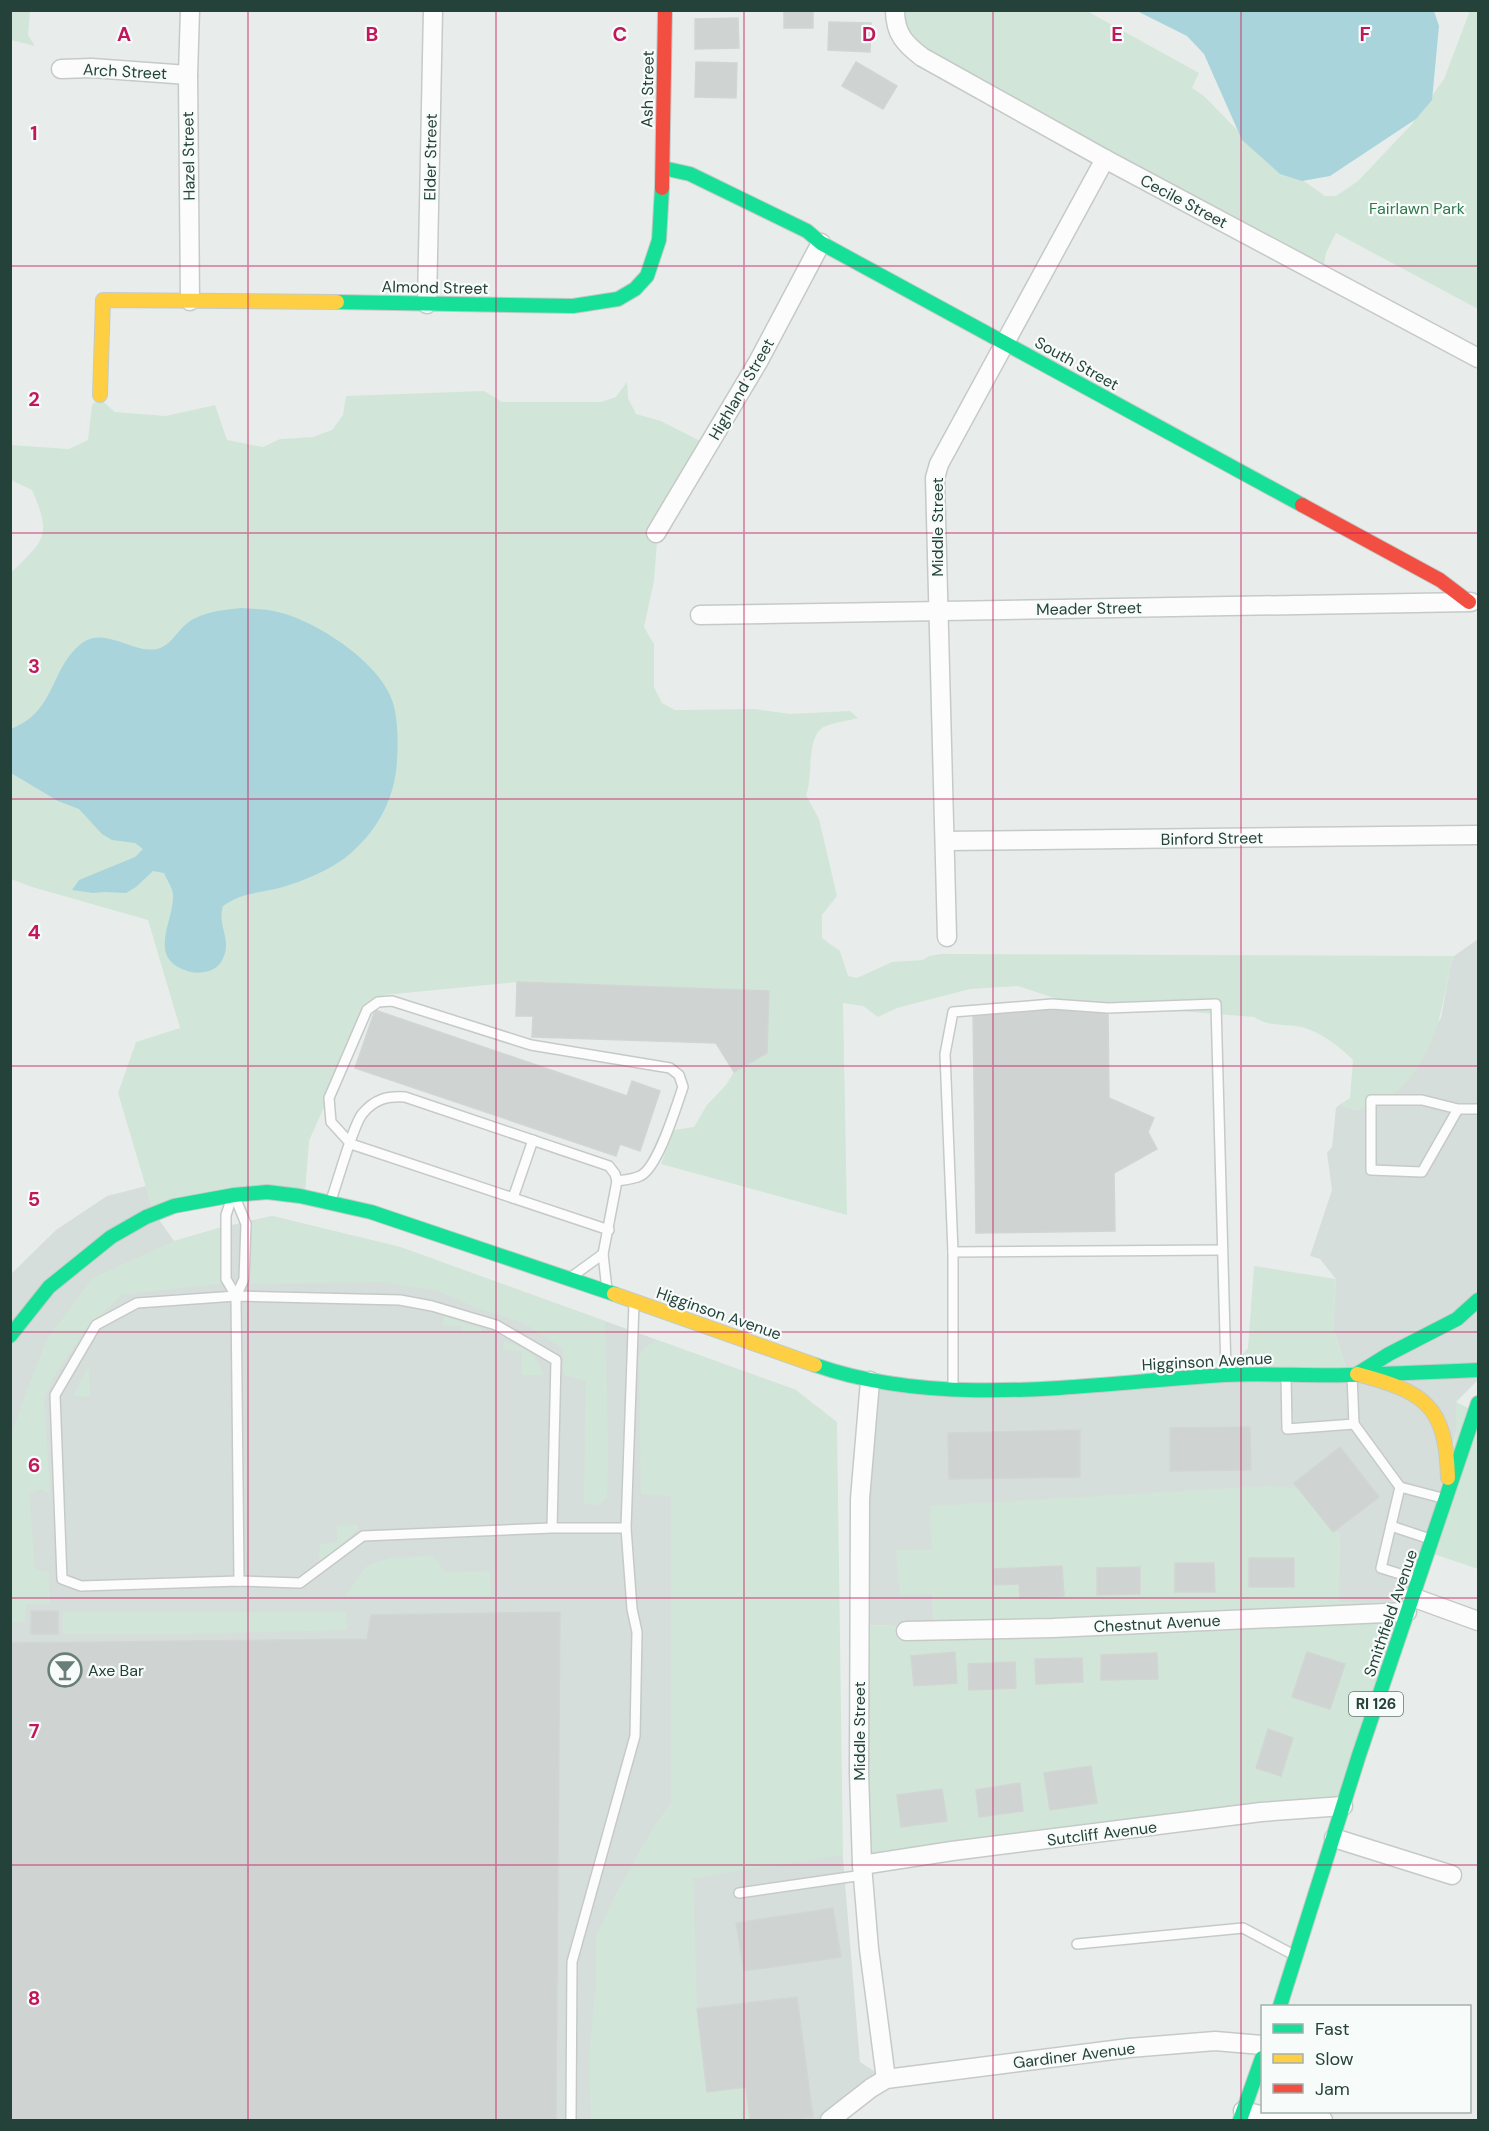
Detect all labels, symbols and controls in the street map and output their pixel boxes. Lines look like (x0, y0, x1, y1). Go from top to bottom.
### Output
text: A (117, 21, 131, 47)
text: B (366, 21, 378, 47)
text: C (613, 21, 627, 47)
text: D (862, 21, 876, 47)
text: E (1111, 21, 1123, 47)
text: F (1359, 21, 1371, 47)
street label: Ash Street (636, 50, 659, 128)
street label: Arch Street (82, 59, 168, 84)
street label: Hazel Street (177, 111, 200, 201)
street label: Elder Street (419, 113, 442, 201)
text: 1 (30, 120, 38, 146)
street label: Cecile Street (1137, 170, 1231, 233)
park label: Fairlawn Park (1369, 198, 1465, 219)
street label: Almond Street (381, 276, 489, 299)
street label: South Street (1031, 332, 1123, 395)
street label: Highland Street (704, 335, 779, 444)
text: 2 (28, 386, 40, 412)
street label: Middle Street (927, 477, 948, 577)
street label: Meader Street (1036, 597, 1142, 620)
text: 3 (28, 653, 40, 679)
street label: Binford Street (1161, 827, 1263, 850)
text: 4 (28, 919, 41, 945)
text: 5 (28, 1186, 40, 1212)
street label: Higginson Avenue (654, 1282, 784, 1345)
street label: Higginson Avenue (1141, 1348, 1273, 1375)
text: 6 (28, 1452, 40, 1478)
street label: Smithfield Avenue (1359, 1547, 1422, 1680)
street label: Chestnut Avenue (1093, 1610, 1221, 1637)
bar icon: Axe Bar (47, 1652, 83, 1688)
place label: Axe Bar (88, 1660, 144, 1681)
street label: Middle Street (849, 1681, 870, 1781)
road number: RI 126 (1349, 1692, 1403, 1716)
text: 7 (29, 1718, 40, 1744)
street label: Sutcliff Avenue (1046, 1816, 1158, 1851)
text: 8 (28, 1985, 40, 2011)
legend (1261, 2005, 1471, 2113)
text: Fast (1315, 2017, 1350, 2041)
street label: Gardiner Avenue (1012, 2038, 1136, 2073)
text: Slow (1315, 2047, 1354, 2071)
text: Jam (1315, 2077, 1350, 2101)

